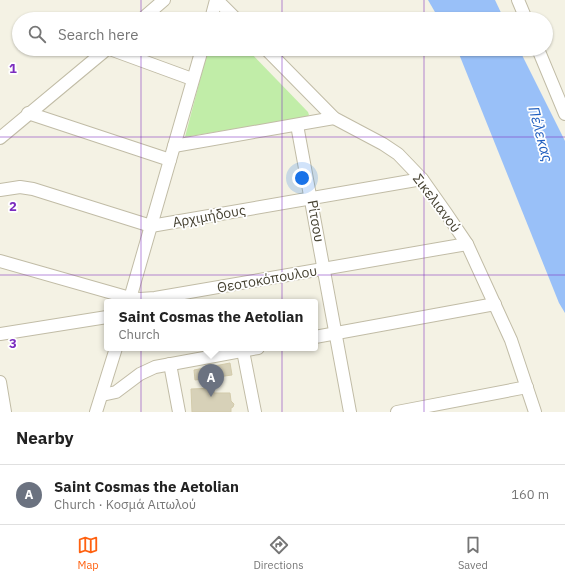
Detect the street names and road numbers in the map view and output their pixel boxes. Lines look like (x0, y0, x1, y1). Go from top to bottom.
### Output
street label: Σικελιανού (409, 170, 465, 236)
street label: Ρίτσου (303, 198, 329, 244)
street label: Αρχιμήδους (171, 201, 247, 231)
street label: Θεοτοκόπουλου (216, 261, 318, 297)

